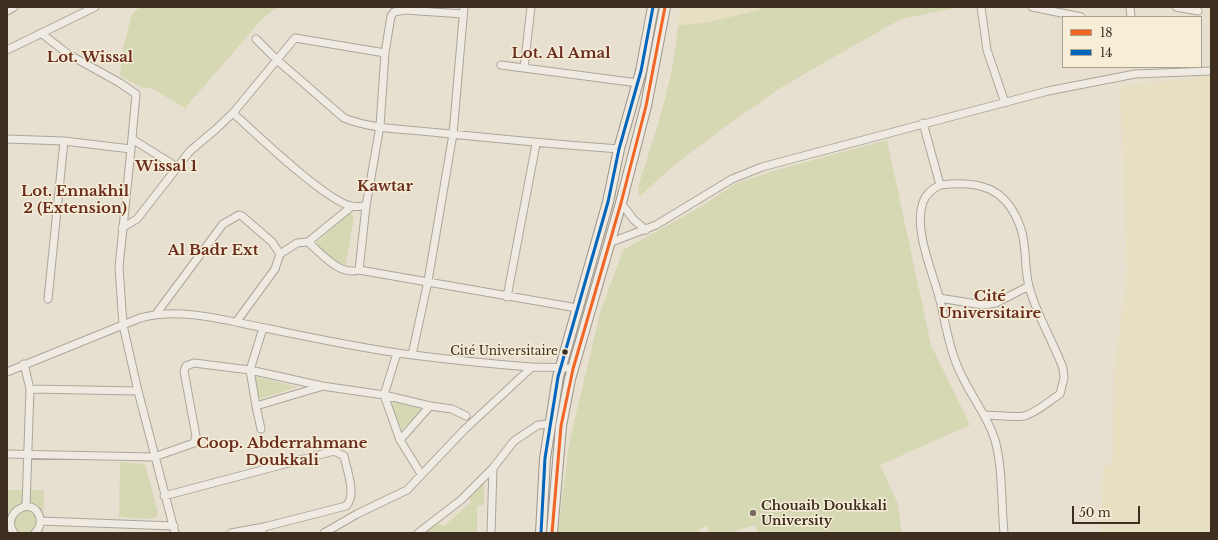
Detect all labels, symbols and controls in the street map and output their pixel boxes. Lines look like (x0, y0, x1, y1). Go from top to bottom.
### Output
legend (1062, 16, 1202, 68)
text: 18 (1100, 25, 1113, 40)
district label: Lot. Al Amal (512, 45, 610, 63)
text: 14 (1100, 45, 1112, 60)
district label: Lot. Wissal (47, 49, 133, 67)
district label: Wissal 1 (135, 158, 197, 176)
district label: Kawtar (357, 178, 413, 196)
district label: Lot. Ennakhil 2 (Extension) (21, 183, 129, 218)
district label: Al Badr Ext (168, 242, 258, 260)
district label: Cité Universitaire (939, 288, 1041, 323)
place label: Cité Universitaire (450, 345, 558, 359)
marker: Cité Universitaire (560, 347, 570, 357)
district label: Coop. Abderrahmane Doukkali (196, 435, 368, 470)
place label: Chouaib Doukkali University (761, 498, 887, 529)
scale bar (1074, 498, 1142, 524)
text: 50 m (1079, 505, 1111, 520)
marker: Chouaib Doukkali University (748, 508, 758, 518)

